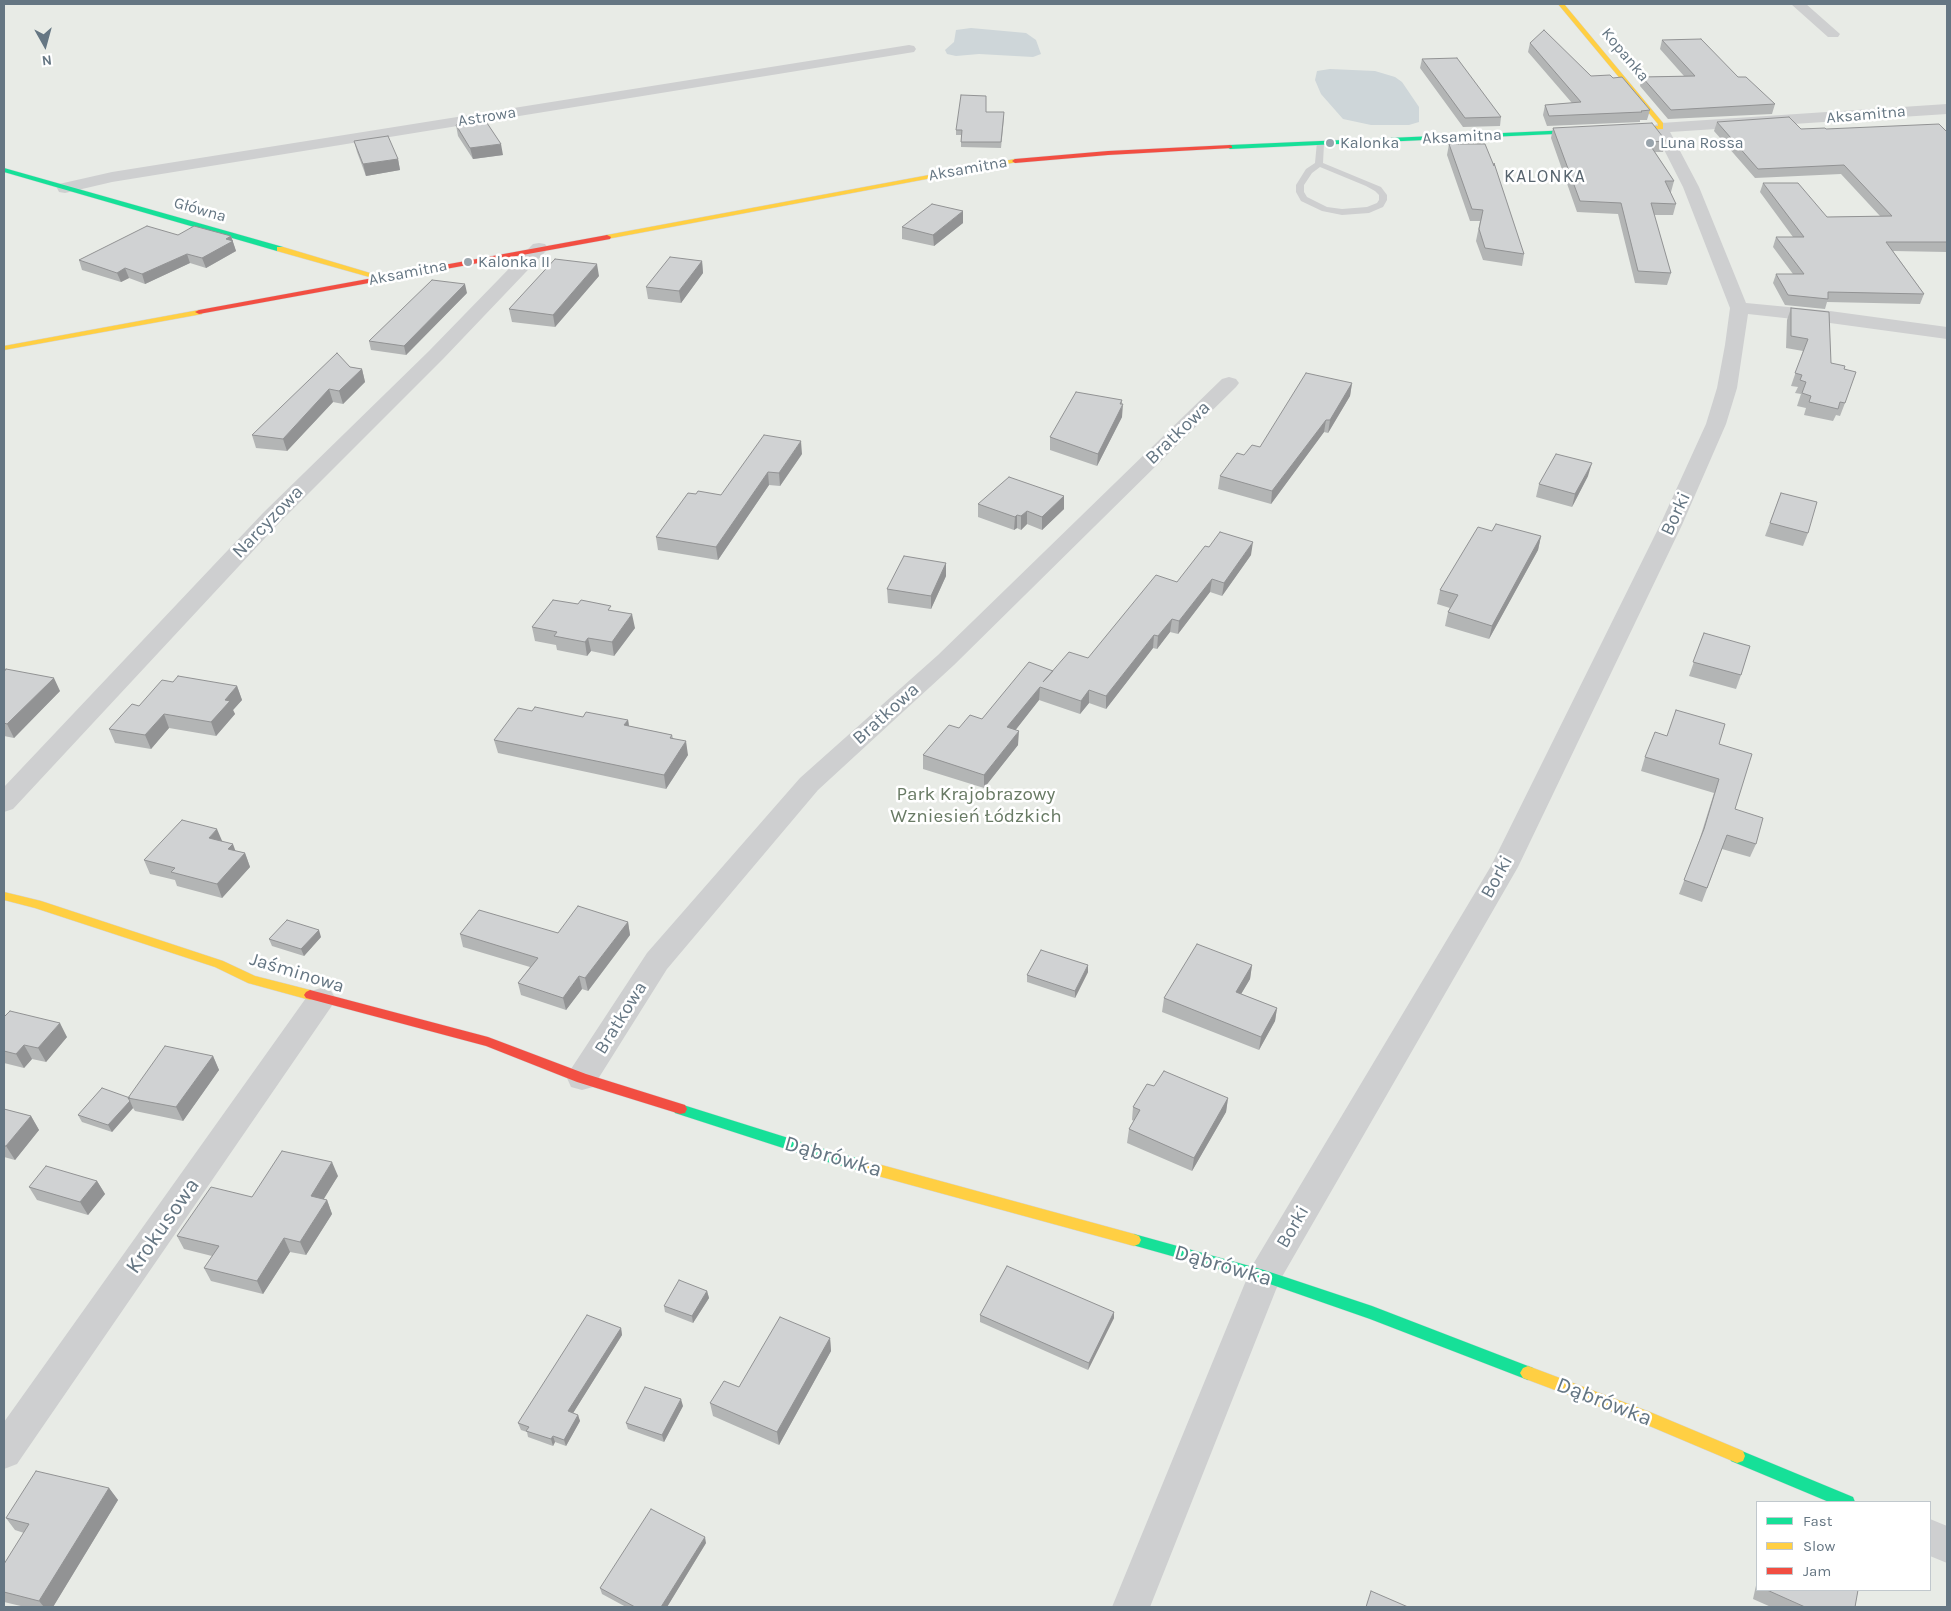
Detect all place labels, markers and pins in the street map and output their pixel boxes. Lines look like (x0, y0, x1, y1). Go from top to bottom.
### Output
place label: Kalonka (1340, 133, 1399, 153)
place label: Luna Rossa (1660, 133, 1744, 153)
marker: Kalonka (1324, 137, 1336, 149)
marker: Luna Rossa (1644, 137, 1656, 149)
place label: Kalonka II (478, 252, 550, 272)
marker: Kalonka II (462, 256, 474, 268)

